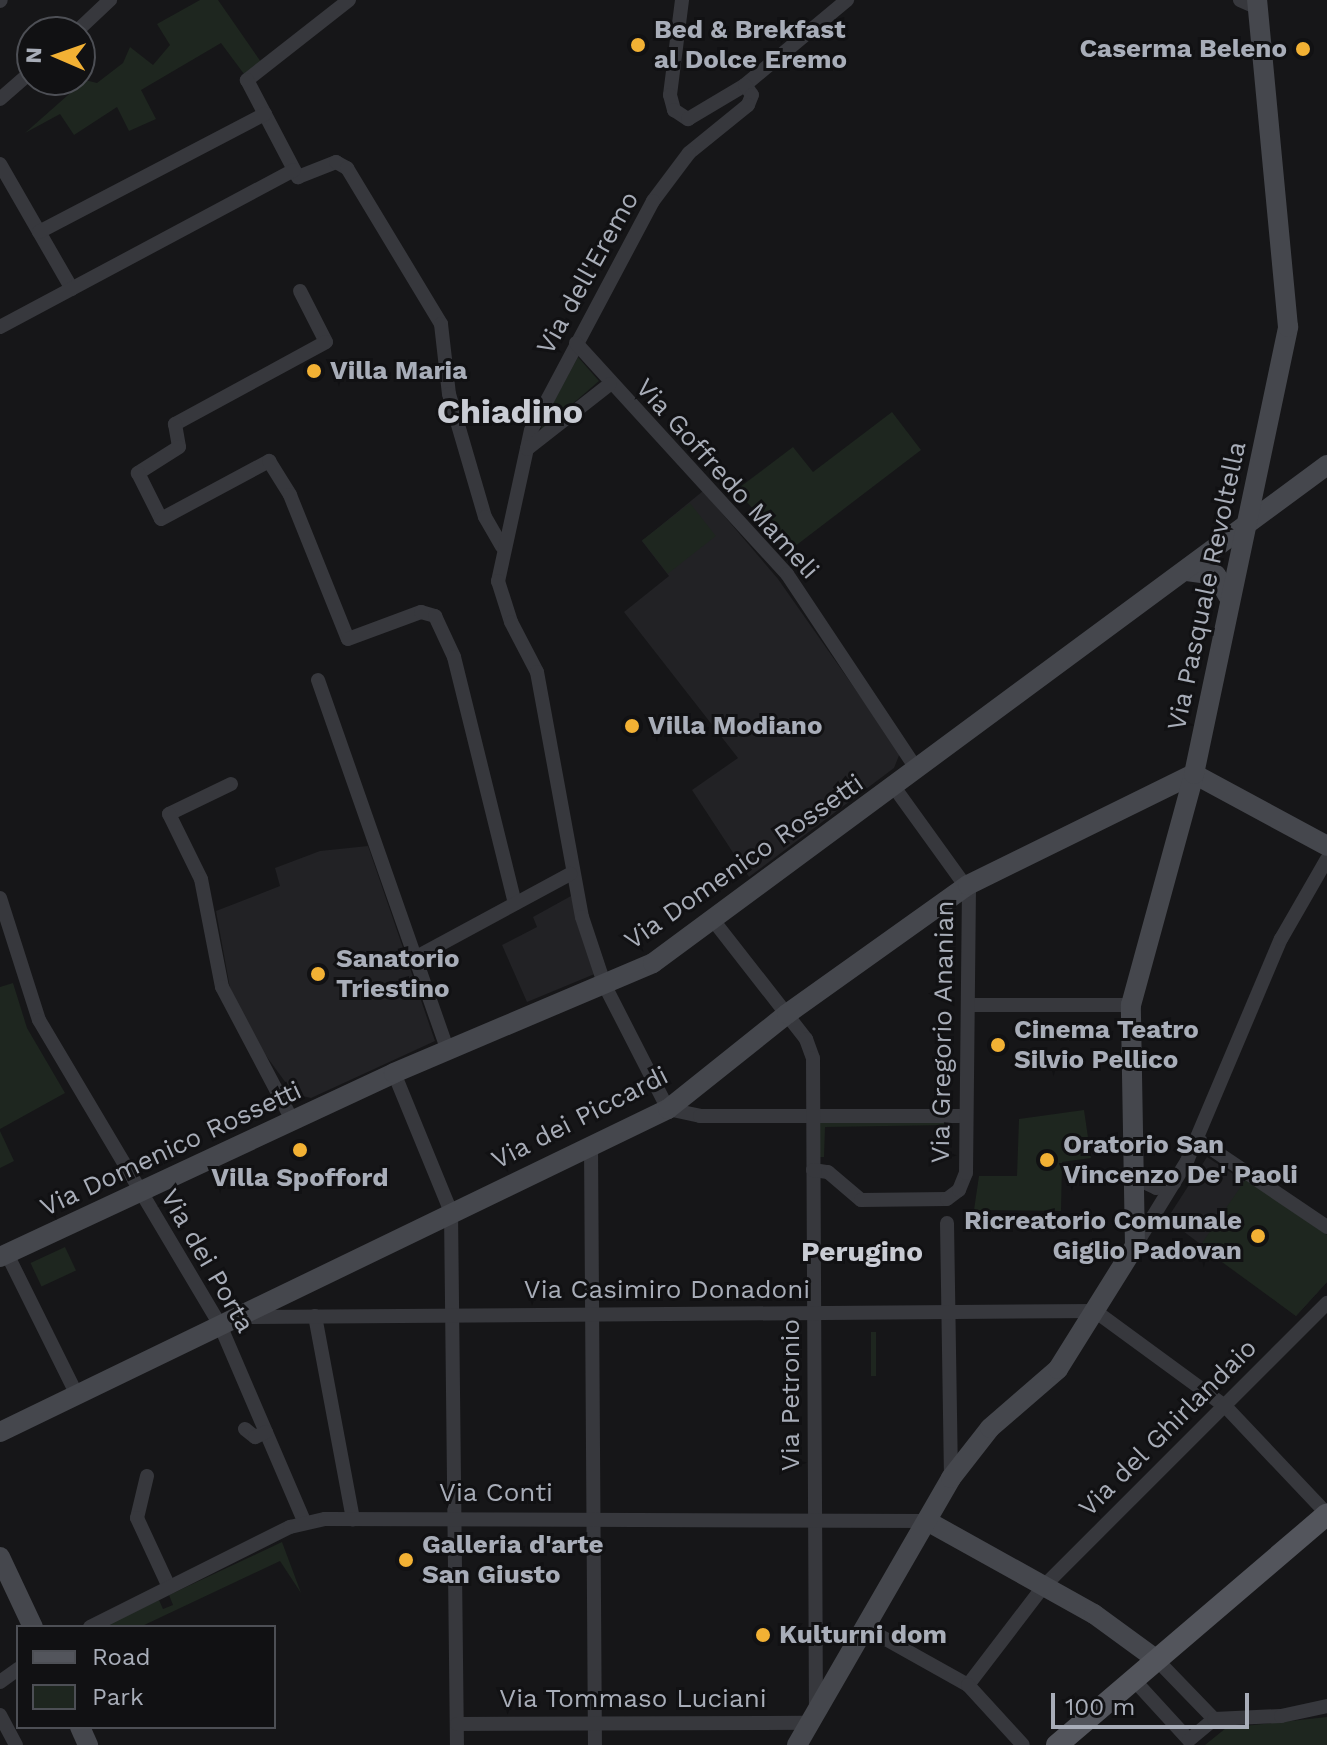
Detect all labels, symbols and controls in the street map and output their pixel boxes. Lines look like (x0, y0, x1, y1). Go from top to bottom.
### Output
place label: Bed & Brekfast al Dolce Eremo (654, 14, 847, 76)
north arrow (16, 16, 96, 96)
place label: Caserma Beleno (1079, 33, 1287, 65)
marker: Bed & Brekfast al Dolce Eremo (629, 36, 647, 54)
marker: Caserma Beleno (1294, 40, 1312, 58)
text: N (21, 47, 46, 64)
street label: Via dell'Eremo (530, 186, 646, 360)
place label: Villa Maria (330, 355, 467, 387)
marker: Villa Maria (305, 362, 323, 380)
street label: Via Goffredo Mameli (629, 372, 825, 586)
district label: Chiadino (437, 392, 583, 432)
street label: Via Pasquale Revoltella (1161, 438, 1253, 734)
place label: Villa Modiano (648, 710, 823, 742)
marker: Villa Modiano (623, 717, 641, 735)
street label: Via Domenico Rossetti (618, 767, 870, 957)
street label: Via Gregorio Ananian (925, 899, 961, 1165)
place label: Sanatorio Triestino (336, 943, 460, 1004)
marker: Sanatorio Triestino (307, 963, 329, 985)
place label: Cinema Teatro Silvio Pellico (1014, 1014, 1200, 1076)
marker: Cinema Teatro Silvio Pellico (989, 1036, 1007, 1054)
street label: Via dei Piccardi (486, 1060, 674, 1176)
street label: Via Domenico Rossetti (35, 1075, 307, 1223)
place label: Oratorio San Vincenzo De' Paoli (1063, 1129, 1298, 1190)
marker: Villa Spofford (291, 1141, 309, 1159)
marker: Oratorio San Vincenzo De' Paoli (1038, 1151, 1056, 1169)
place label: Villa Spofford (211, 1162, 389, 1194)
street label: Via dei Porta (153, 1183, 261, 1339)
place label: Ricreatorio Comunale Giglio Padovan (964, 1205, 1242, 1266)
marker: Ricreatorio Comunale Giglio Padovan (1249, 1227, 1267, 1245)
district label: Perugino (801, 1235, 923, 1269)
street label: Via Casimiro Donadoni (524, 1274, 810, 1306)
street label: Via Petronio (775, 1319, 807, 1471)
street label: Via del Ghirlandaio (1072, 1332, 1264, 1524)
street label: Via Conti (439, 1477, 553, 1509)
place label: Galleria d'arte San Giusto (422, 1529, 604, 1590)
marker: Galleria d'arte San Giusto (397, 1551, 415, 1569)
place label: Kulturni dom (779, 1619, 947, 1651)
legend (16, 1625, 276, 1729)
marker: Kulturni dom (754, 1626, 772, 1644)
text: Road (92, 1643, 151, 1671)
scale bar (1055, 1677, 1253, 1727)
text: Park (92, 1683, 144, 1711)
street label: Via Tommaso Luciani (499, 1683, 767, 1715)
text: 100 m (1065, 1693, 1135, 1721)

